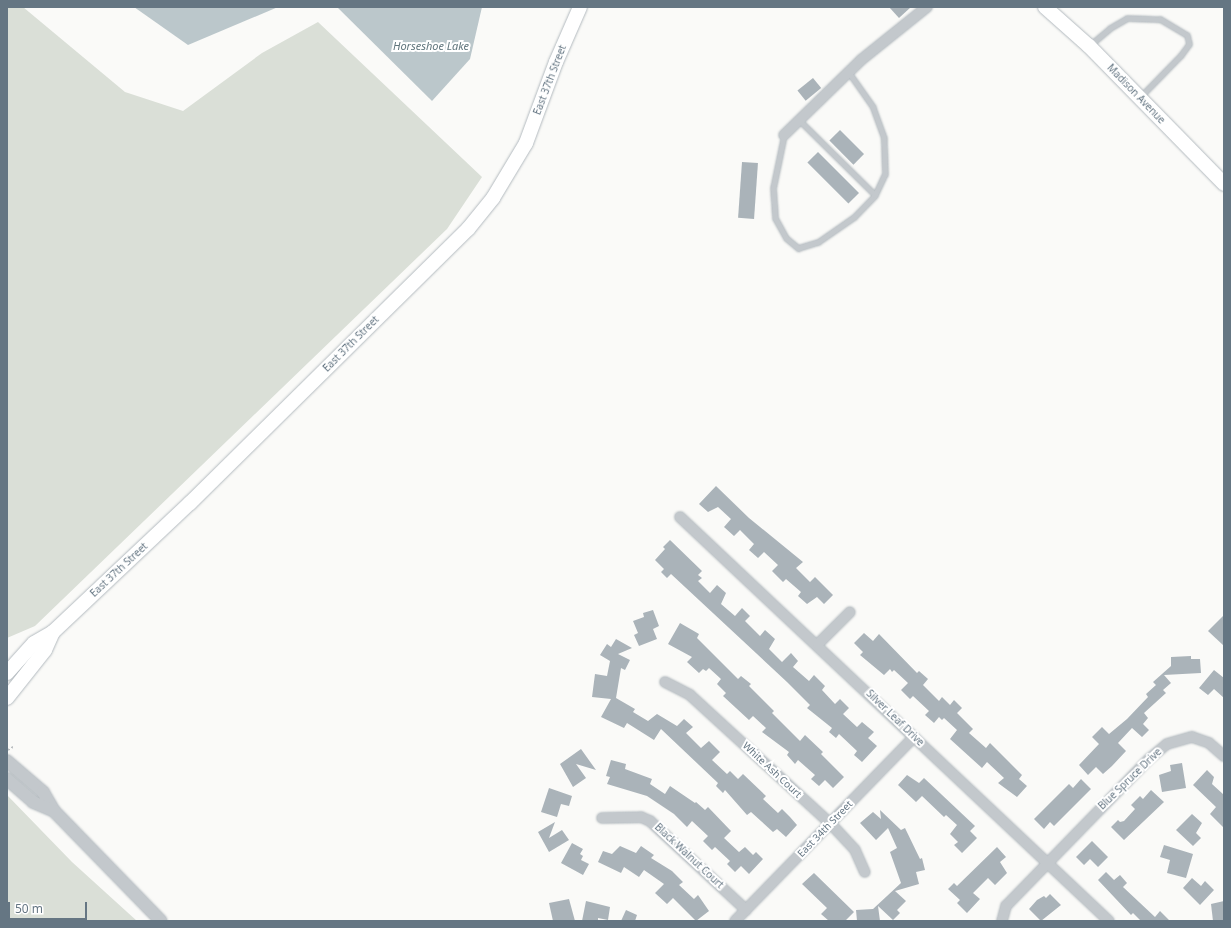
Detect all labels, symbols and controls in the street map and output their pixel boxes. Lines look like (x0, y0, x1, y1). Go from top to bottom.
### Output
water label: Horseshoe Lake (393, 39, 469, 53)
street label: East 37th Street (531, 43, 569, 117)
street label: Madison Avenue (1105, 62, 1167, 126)
street label: East 37th Street (321, 314, 381, 374)
street label: East 37th Street (88, 540, 150, 600)
street label: Silver Leaf Drive (864, 688, 926, 748)
street label: White Ash Court (740, 740, 804, 800)
street label: Blue Spruce Drive (1096, 746, 1164, 812)
street label: East 34th Street (795, 798, 855, 860)
street label: Black Walnut Court (652, 821, 726, 891)
scale bar (10, 894, 89, 920)
text: 50 m (15, 900, 43, 917)

